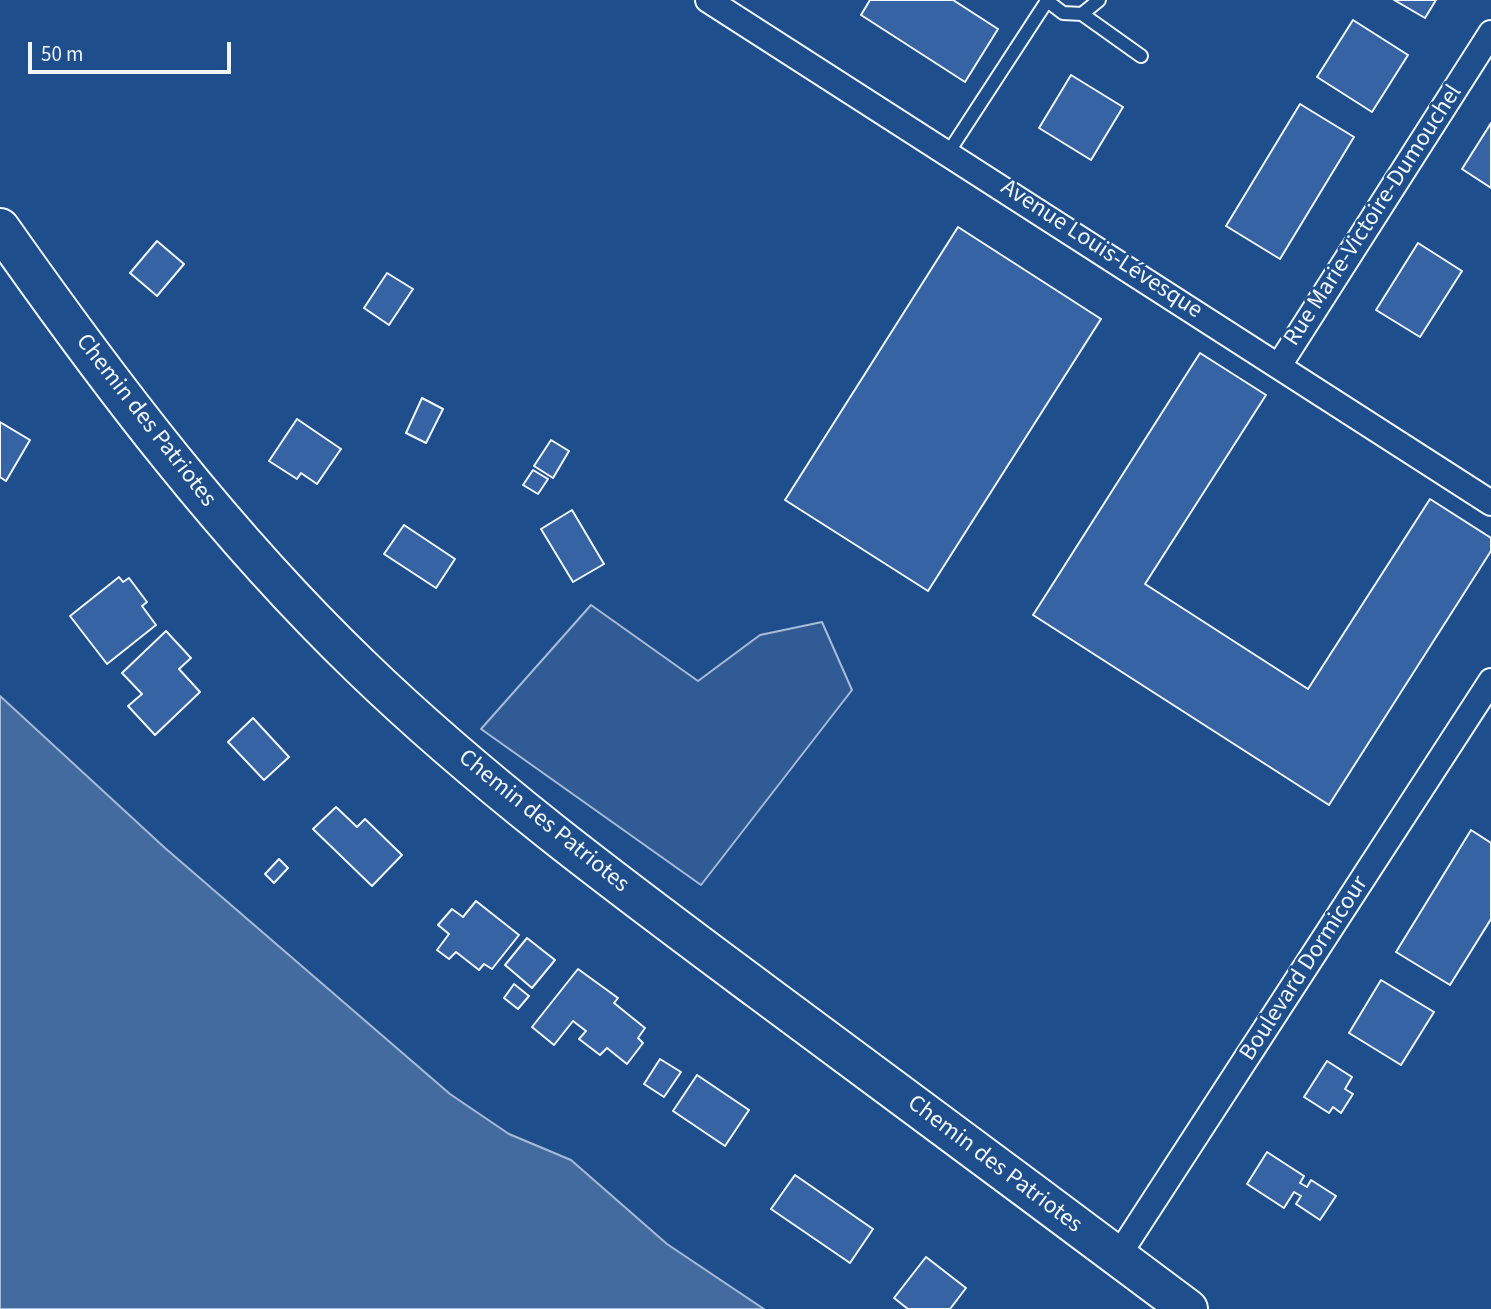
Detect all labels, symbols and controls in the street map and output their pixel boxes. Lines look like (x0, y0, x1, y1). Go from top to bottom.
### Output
scale bar (32, 28, 234, 72)
text: 50 m (41, 39, 83, 69)
street label: Rue Marie-Victoire-Dumouchel (1279, 80, 1469, 352)
street label: Avenue Louis-Lévesque (995, 174, 1207, 326)
street label: Chemin des Patriotes (69, 329, 221, 513)
street label: Chemin des Patriotes (452, 744, 634, 900)
street label: Boulevard Dormicour (1235, 871, 1375, 1067)
street label: Chemin des Patriotes (901, 1090, 1087, 1240)

